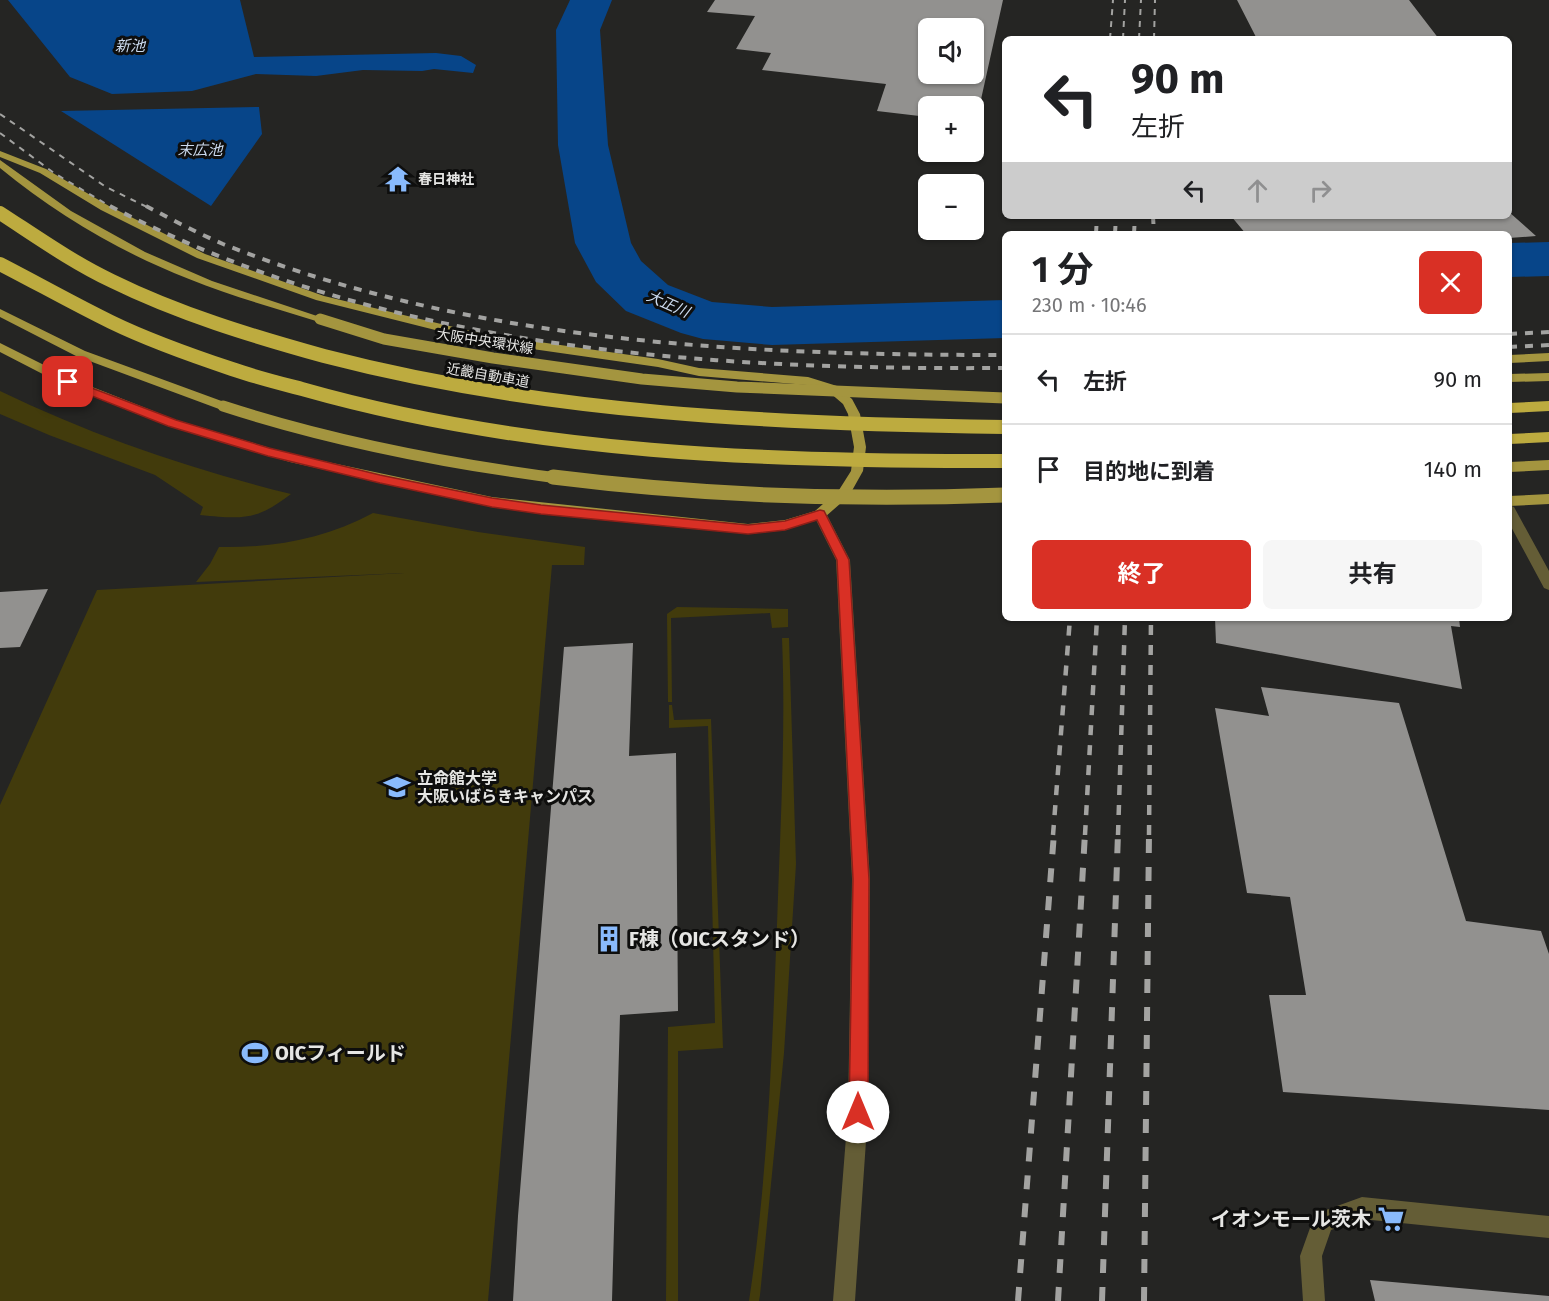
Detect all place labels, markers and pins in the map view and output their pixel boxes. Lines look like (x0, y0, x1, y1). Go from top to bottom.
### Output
temple icon: 春日神社 (383, 164, 413, 194)
place label: 春日神社 (418, 171, 474, 188)
pin (42, 356, 93, 407)
place label: 立命館大学 大阪いばらきキャンパス (417, 769, 593, 806)
school or university icon: 立命館大学 大阪いばらきキャンパス (382, 772, 412, 802)
building icon: F棟（OICスタンド） (594, 924, 624, 954)
place label: F棟（OICスタンド） (629, 927, 810, 951)
sports icon: OICフィールド (240, 1038, 270, 1068)
place label: OICフィールド (275, 1041, 406, 1065)
supermarket icon: イオンモール茨木 (1376, 1204, 1406, 1234)
place label: イオンモール茨木 (1211, 1207, 1371, 1231)

